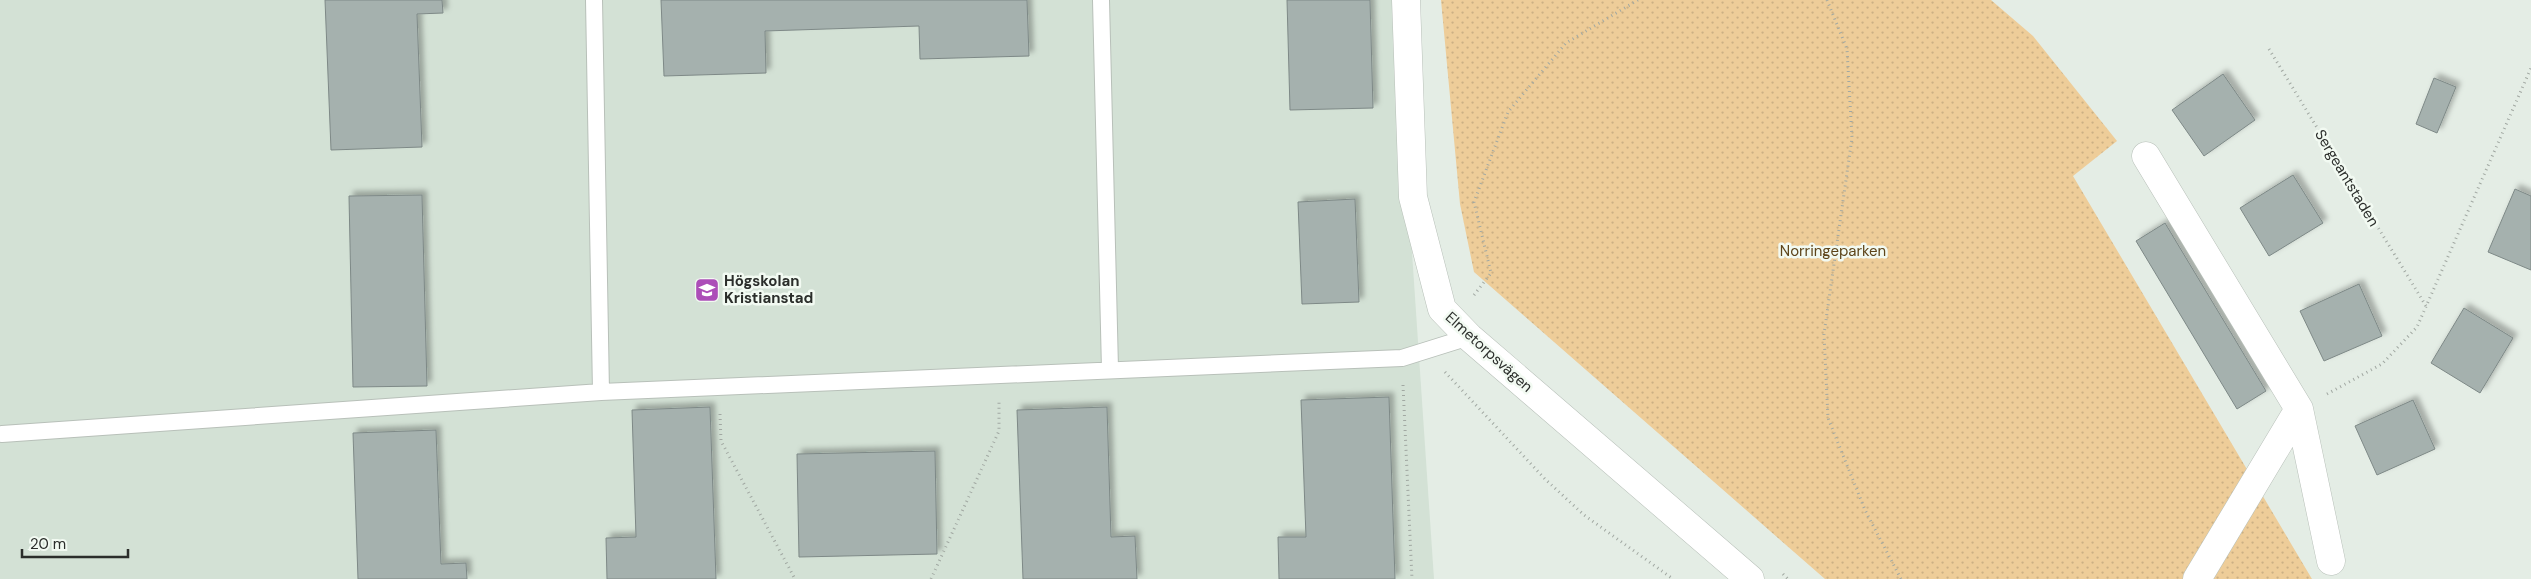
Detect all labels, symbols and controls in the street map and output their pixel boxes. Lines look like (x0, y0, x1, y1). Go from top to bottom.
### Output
street label: Sergeantstaden (2310, 126, 2384, 230)
park label: Norringeparken (1780, 241, 1886, 261)
place label: Högskolan Kristianstad (724, 271, 813, 308)
school or university icon: Högskolan Kristianstad (694, 277, 720, 303)
street label: Elmetorpsvägen (1441, 307, 1537, 397)
scale bar (22, 526, 129, 558)
text: 20 m (30, 534, 66, 554)

